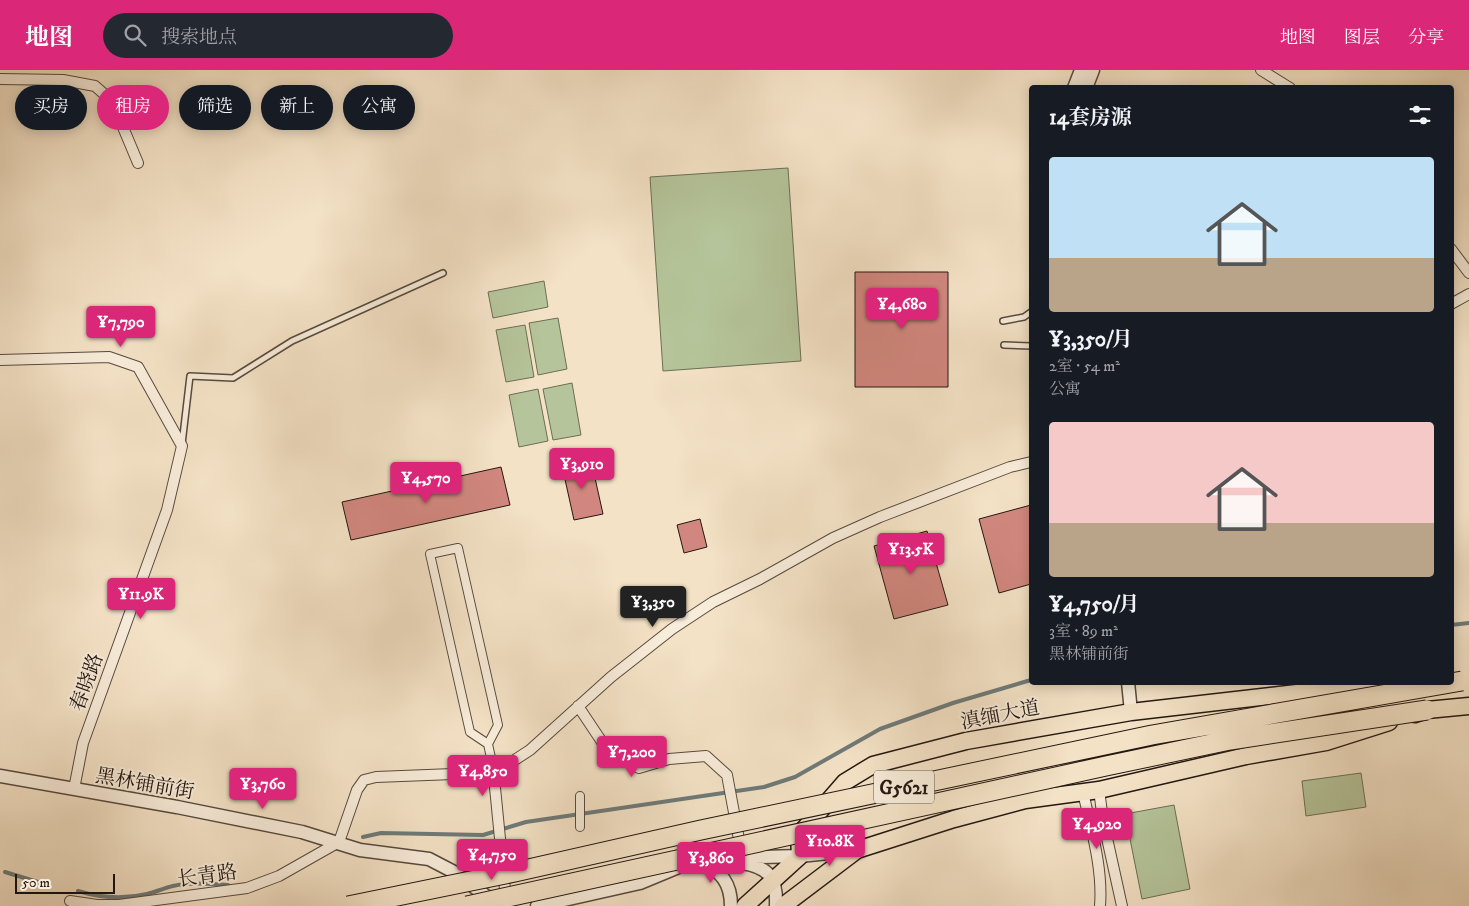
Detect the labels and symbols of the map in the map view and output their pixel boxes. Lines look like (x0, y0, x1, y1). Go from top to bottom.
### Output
pin: ¥4,680 (861, 288, 943, 330)
pin: ¥7,790 (80, 306, 162, 348)
pin: ¥3,910 (541, 448, 623, 490)
pin: ¥4,570 (385, 462, 467, 504)
pin: ¥13.5K (870, 532, 952, 575)
pin: ¥11.9K (100, 578, 182, 620)
pin: ¥3,350 (612, 586, 694, 628)
street label: 春晓路 (65, 650, 109, 715)
street label: 滇缅大道 (959, 696, 1042, 735)
pin: ¥7,200 (591, 736, 673, 778)
pin: ¥4,850 (442, 754, 524, 797)
street label: 黑林铺前街 (93, 763, 196, 805)
pin: ¥3,760 (222, 768, 304, 810)
road number: G5621 (874, 770, 934, 804)
pin: ¥4,920 (1056, 808, 1138, 850)
pin: ¥10.8K (789, 824, 871, 867)
pin: ¥4,750 (451, 838, 533, 881)
pin: ¥3,860 (670, 842, 752, 884)
street label: 长青路 (176, 860, 239, 893)
scale bar (15, 871, 115, 894)

